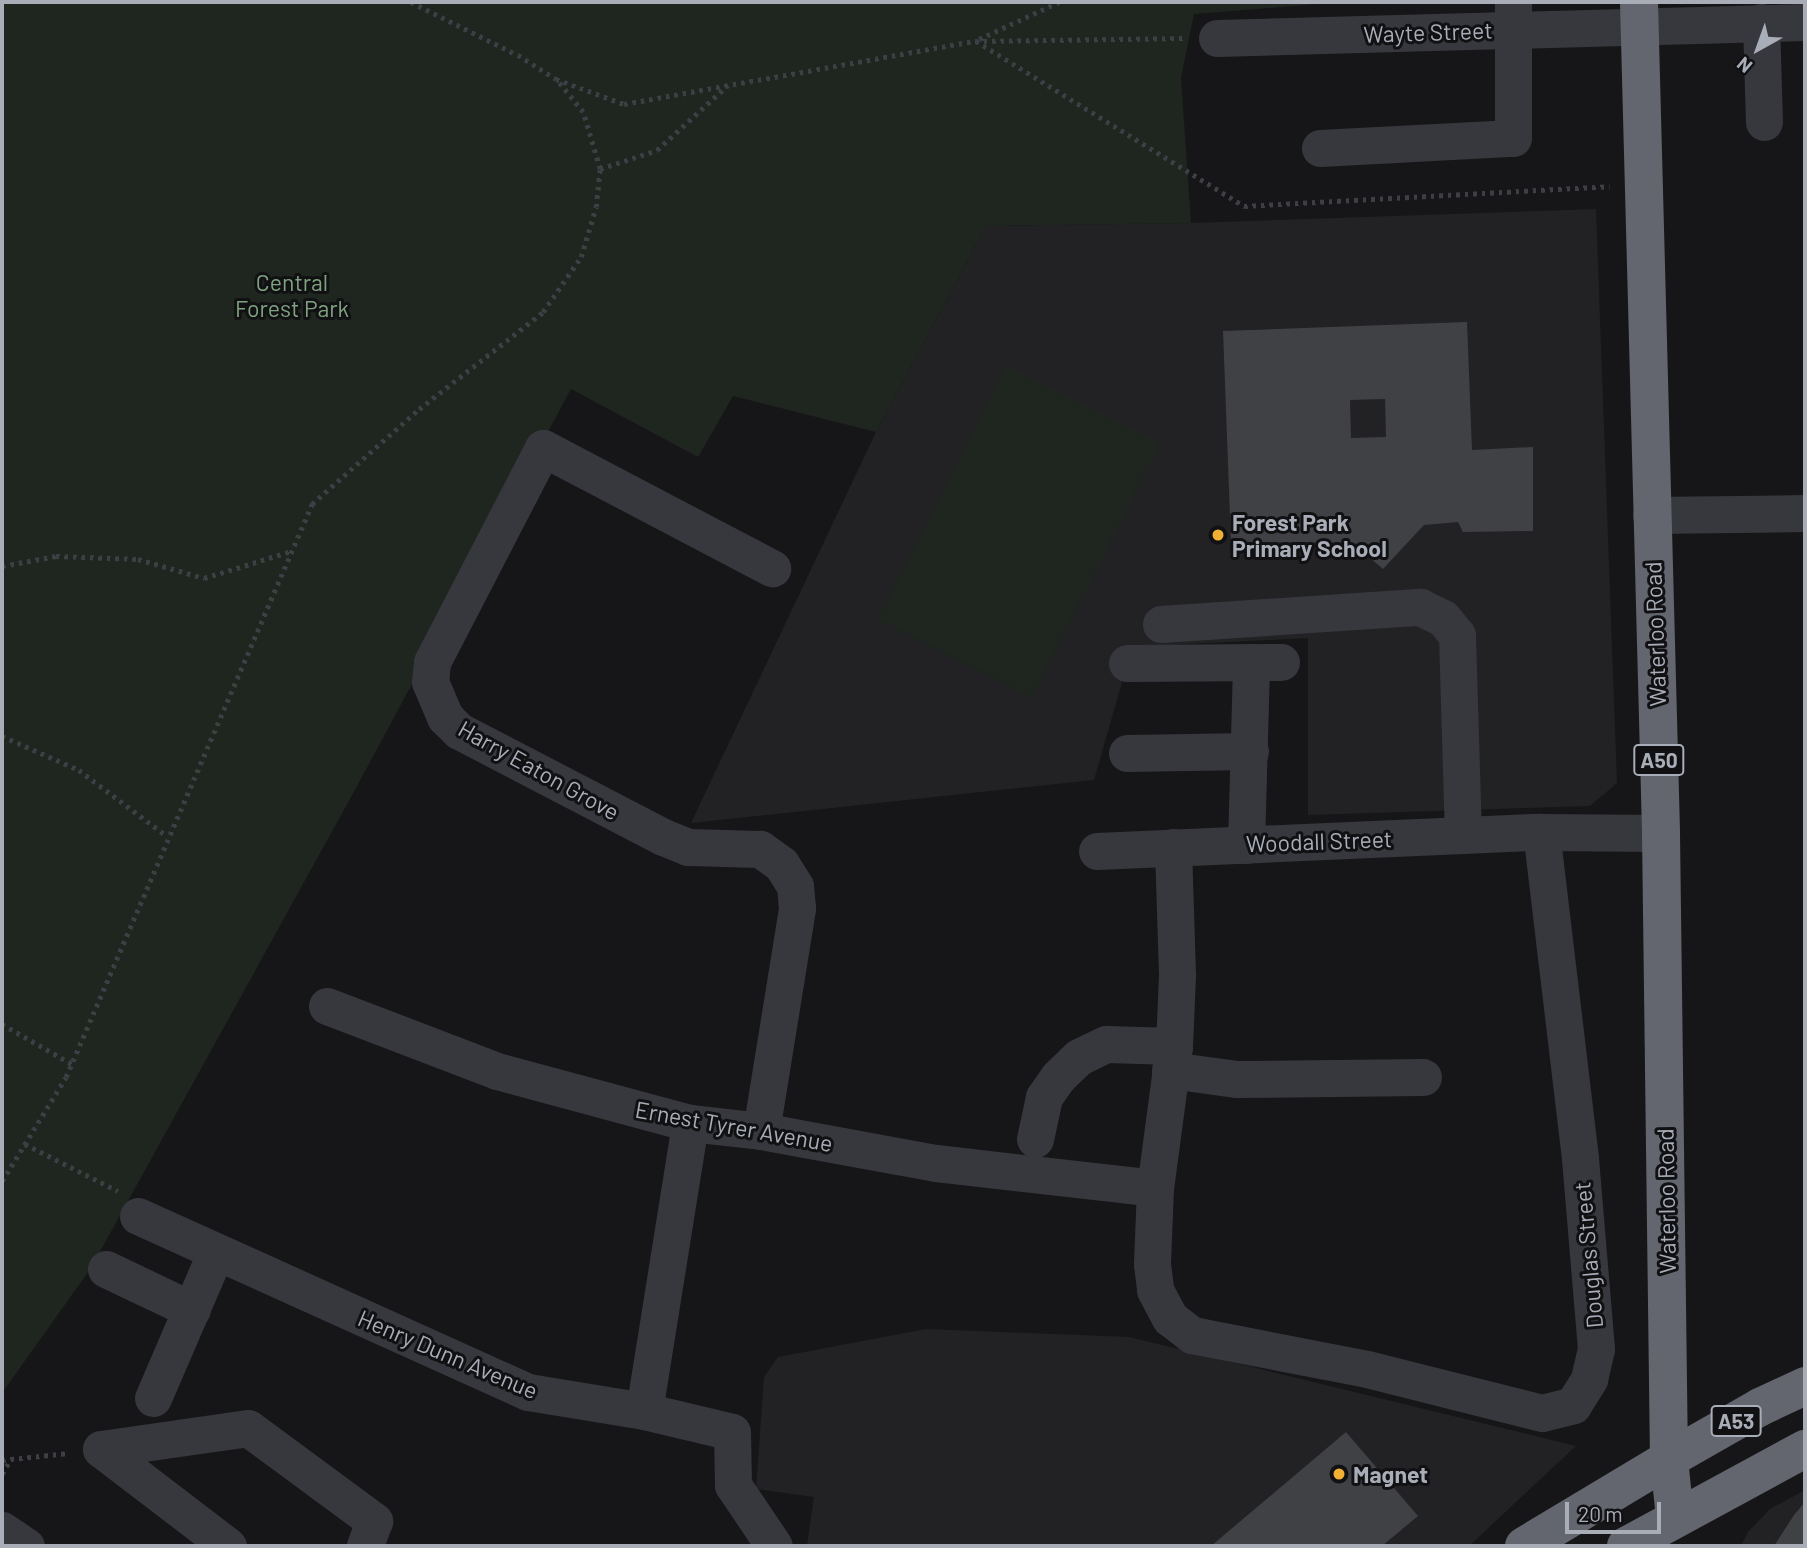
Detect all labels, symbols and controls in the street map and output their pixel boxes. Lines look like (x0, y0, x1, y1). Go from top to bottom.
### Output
north arrow (1723, 14, 1793, 84)
street label: Wayte Street (1363, 16, 1493, 48)
text: N (1732, 53, 1756, 78)
park label: Central Forest Park (235, 268, 349, 322)
place label: Forest Park Primary School (1232, 508, 1387, 562)
marker: Forest Park Primary School (1210, 527, 1226, 543)
street label: Waterloo Road (1639, 561, 1671, 707)
street label: Harry Eaton Grove (454, 714, 624, 826)
road number: A50 (1633, 742, 1685, 778)
street label: Woodall Street (1245, 825, 1393, 857)
street label: Ernest Tyrer Avenue (633, 1095, 835, 1157)
street label: Waterloo Road (1651, 1128, 1681, 1274)
street label: Douglas Street (1568, 1181, 1608, 1329)
street label: Henry Dunn Avenue (354, 1304, 542, 1404)
road number: A53 (1710, 1404, 1762, 1438)
place label: Magnet (1353, 1460, 1428, 1488)
marker: Magnet (1331, 1466, 1347, 1482)
scale bar (1569, 1488, 1665, 1532)
text: 20 m (1578, 1501, 1623, 1526)

